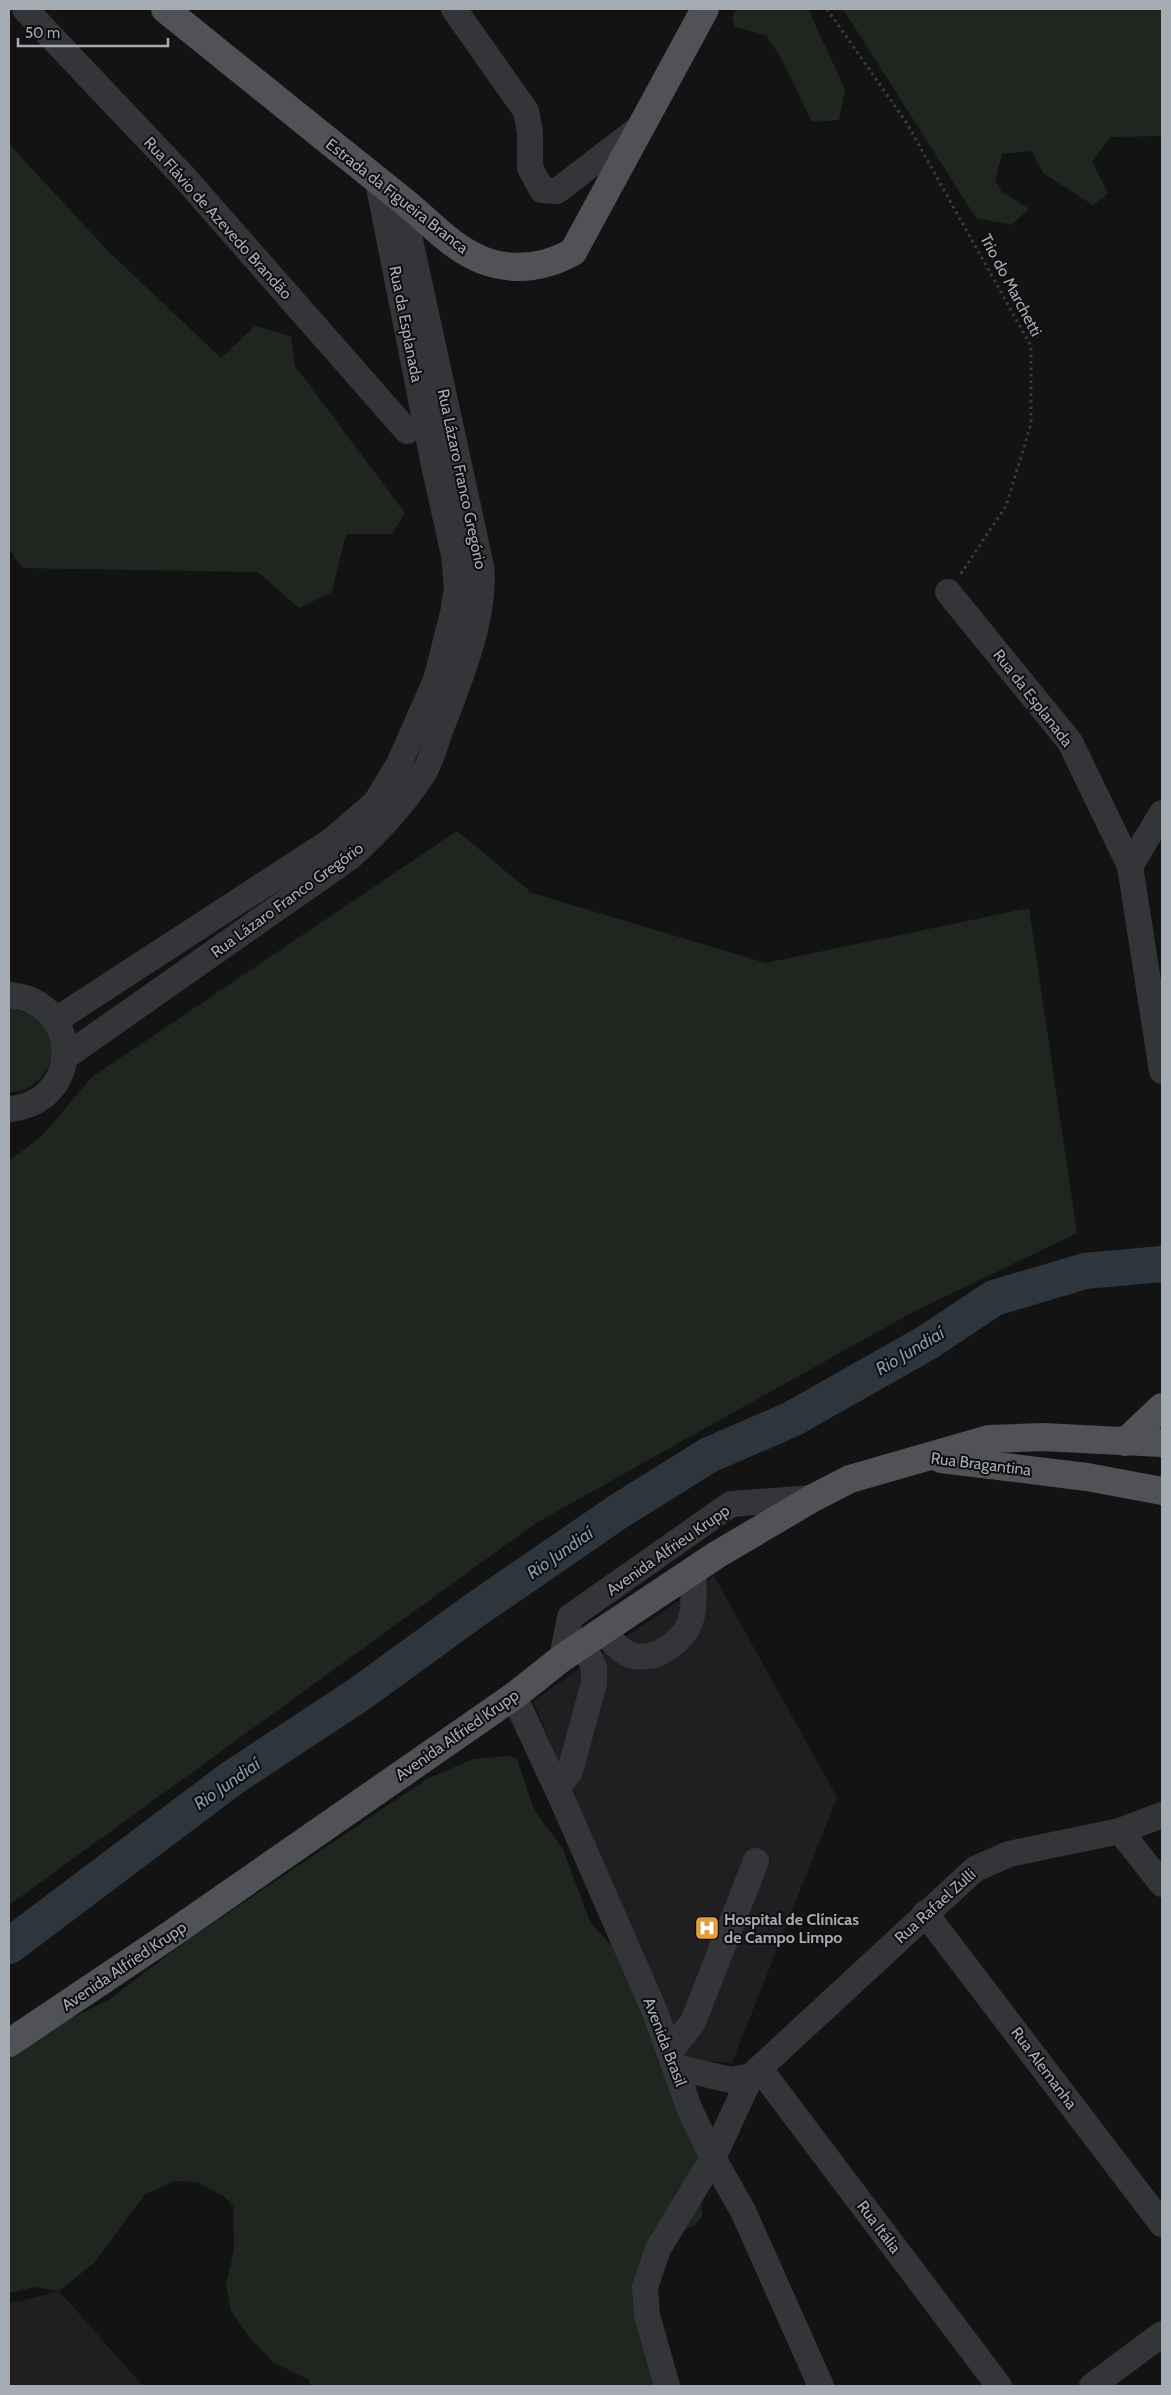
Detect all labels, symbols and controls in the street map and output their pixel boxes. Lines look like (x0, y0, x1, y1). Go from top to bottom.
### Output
scale bar (18, 15, 168, 47)
text: 50 m (25, 24, 60, 42)
street label: Rua Flávio de Azevedo Brandão (140, 133, 296, 303)
street label: Estrada da Figueira Branca (322, 134, 472, 258)
street label: Trio do Marchetti (976, 231, 1046, 339)
street label: Rua da Esplanada (385, 264, 427, 384)
street label: Rua Lázaro Franco Gregório (434, 387, 490, 571)
street label: Rua da Esplanada (989, 646, 1077, 751)
street label: Rua Lázaro Franco Gregório (207, 838, 367, 962)
water label: Rio Jundiaí (872, 1321, 949, 1380)
street label: Rua Bragantina (930, 1448, 1033, 1480)
street label: Avenida Alfrieu Krupp (603, 1500, 733, 1600)
water label: Rio Jundiaí (522, 1521, 599, 1584)
street label: Avenida Alfried Krupp (392, 1685, 522, 1785)
water label: Rio Jundiaí (189, 1752, 266, 1815)
street label: Rua Rafael Zulli (891, 1865, 979, 1947)
place label: Hospital de Clínicas de Campo Limpo (724, 1910, 859, 1947)
hospital icon: Hospital de Clínicas de Campo Limpo (694, 1915, 720, 1941)
street label: Avenida Alfried Krupp (58, 1917, 190, 2015)
street label: Avenida Brasil (639, 1995, 691, 2089)
street label: Rua Alemanha (1007, 2023, 1081, 2113)
street label: Rua Itália (853, 2197, 905, 2257)

